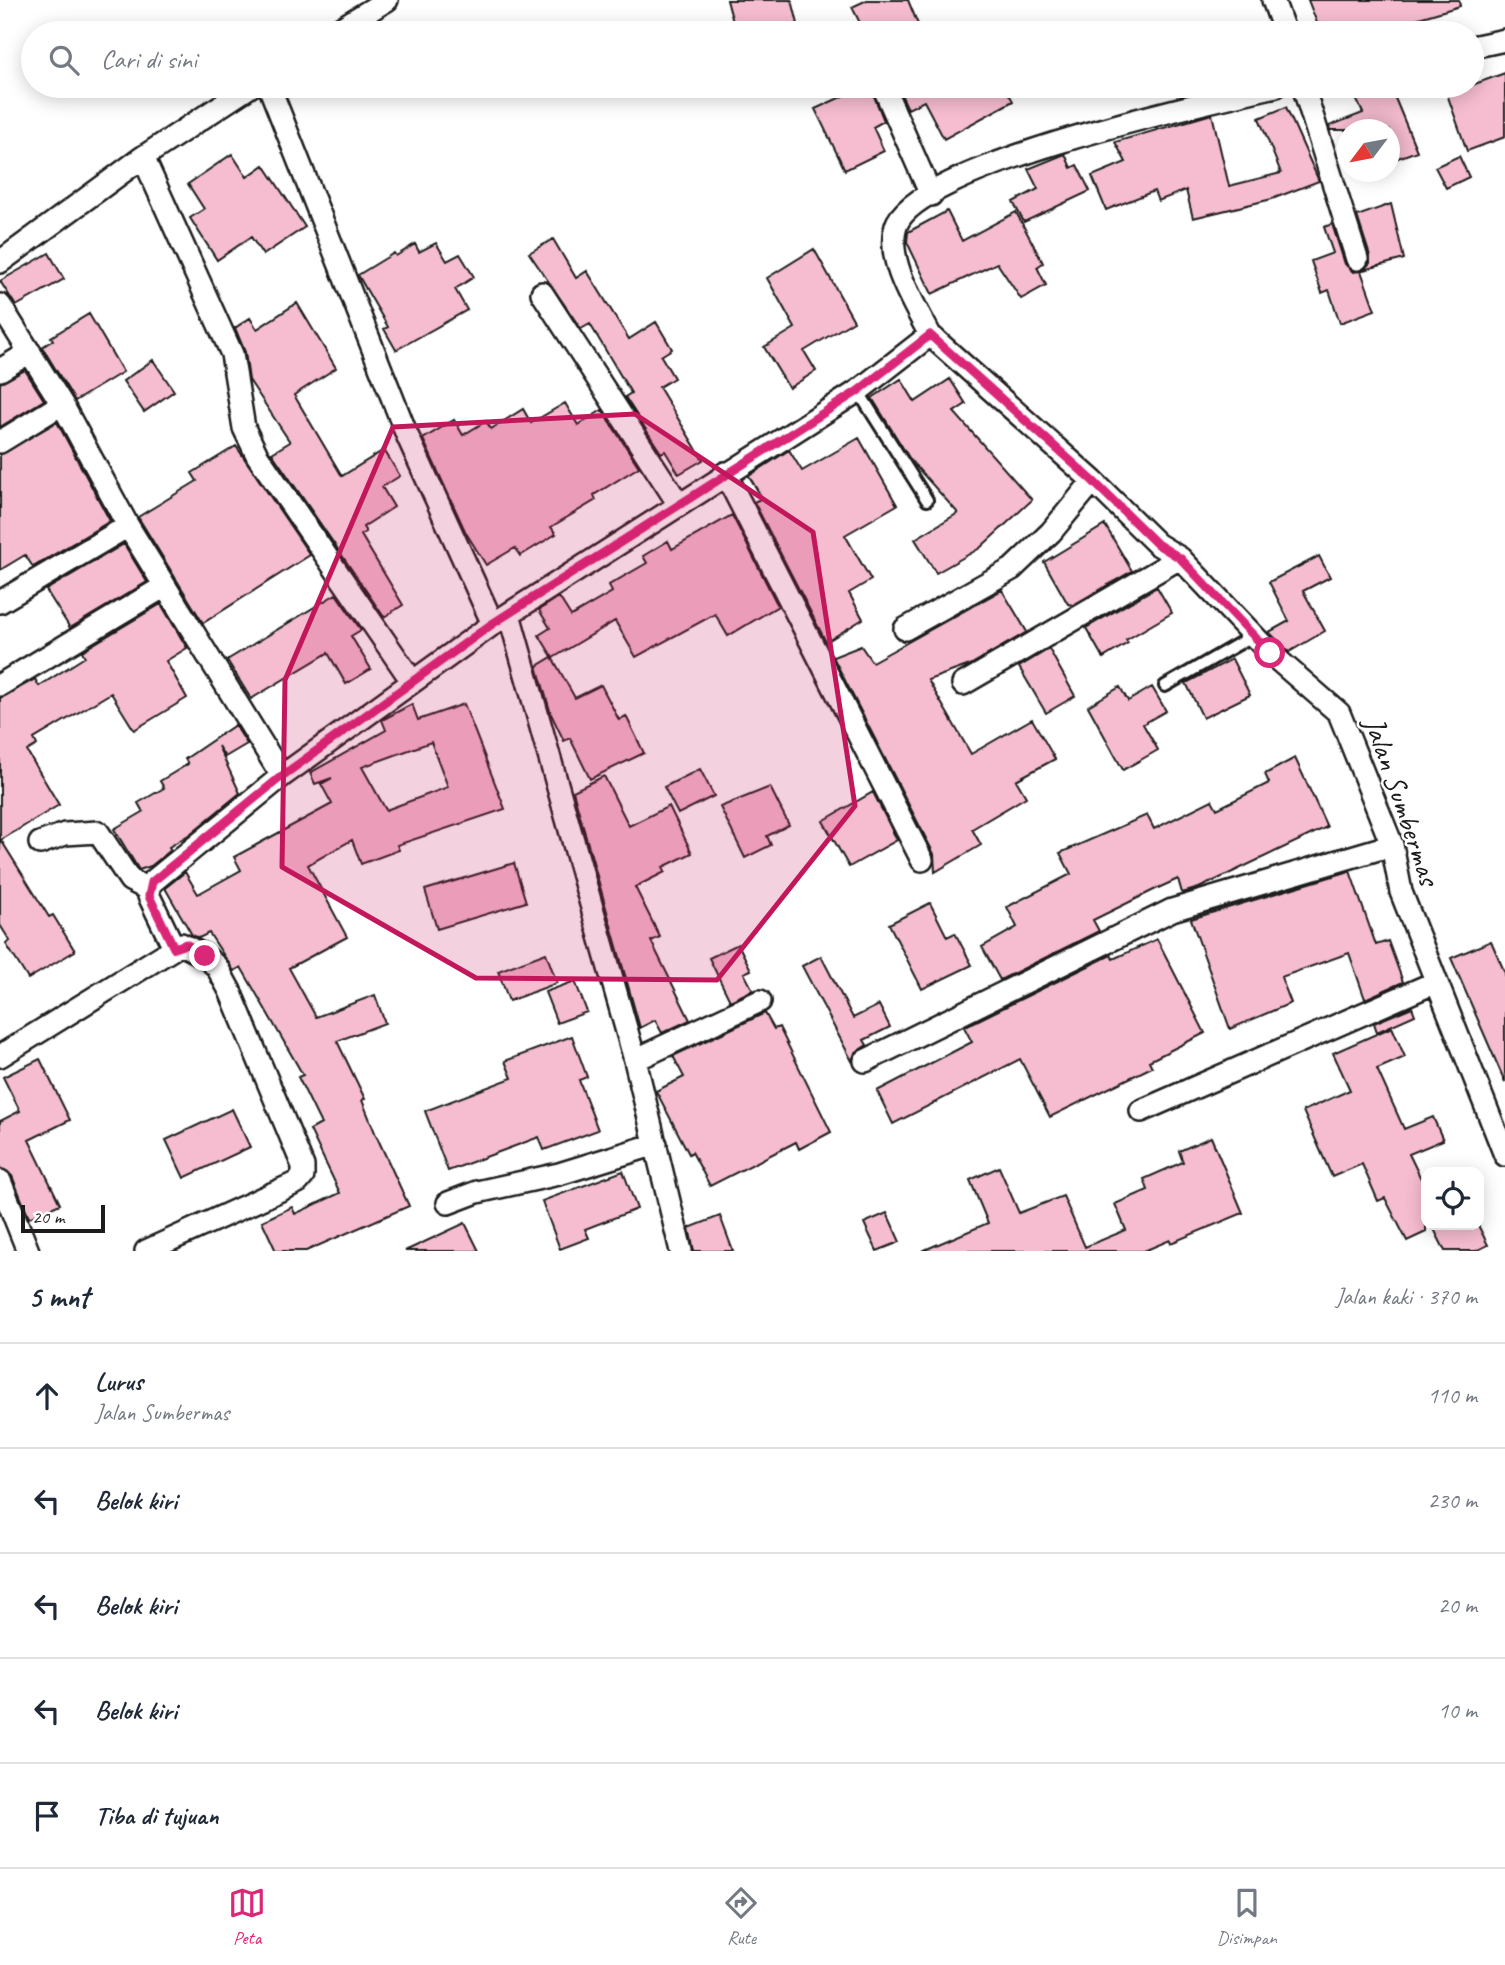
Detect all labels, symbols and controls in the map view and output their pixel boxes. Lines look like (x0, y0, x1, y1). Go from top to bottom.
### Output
search box (21, 21, 1484, 98)
icon: search (45, 41, 83, 79)
text: Cari di sini (101, 43, 197, 76)
north arrow (1337, 119, 1400, 182)
route start (1254, 637, 1285, 668)
street label: Jalan Sumbermas (1355, 710, 1449, 893)
route end (189, 940, 220, 971)
map controls (1421, 1167, 1484, 1230)
button: locate (1421, 1167, 1484, 1230)
scale bar (21, 1202, 105, 1234)
text: 20 m (32, 1205, 64, 1229)
text: 5 mnt (28, 1278, 89, 1316)
text: Jalan kaki · 370 m (1335, 1282, 1477, 1311)
text: Lurus (95, 1365, 143, 1398)
icon: ahead (28, 1377, 66, 1415)
text: 110 m (1428, 1381, 1477, 1410)
text: Jalan Sumbermas (95, 1398, 229, 1427)
icon: left (28, 1482, 66, 1520)
text: Belok kiri (95, 1484, 177, 1517)
text: 230 m (1428, 1486, 1477, 1515)
icon: left (28, 1587, 66, 1625)
text: Belok kiri (95, 1589, 177, 1622)
text: 20 m (1438, 1591, 1477, 1620)
icon: left (28, 1692, 66, 1730)
text: Belok kiri (95, 1694, 177, 1727)
text: 10 m (1438, 1696, 1477, 1725)
icon: arrive (28, 1797, 66, 1835)
text: Tiba di tujuan (95, 1799, 219, 1832)
tab: Peta (228, 1884, 266, 1950)
tab: Rute (722, 1884, 760, 1950)
tab: Disimpan (1217, 1884, 1277, 1950)

